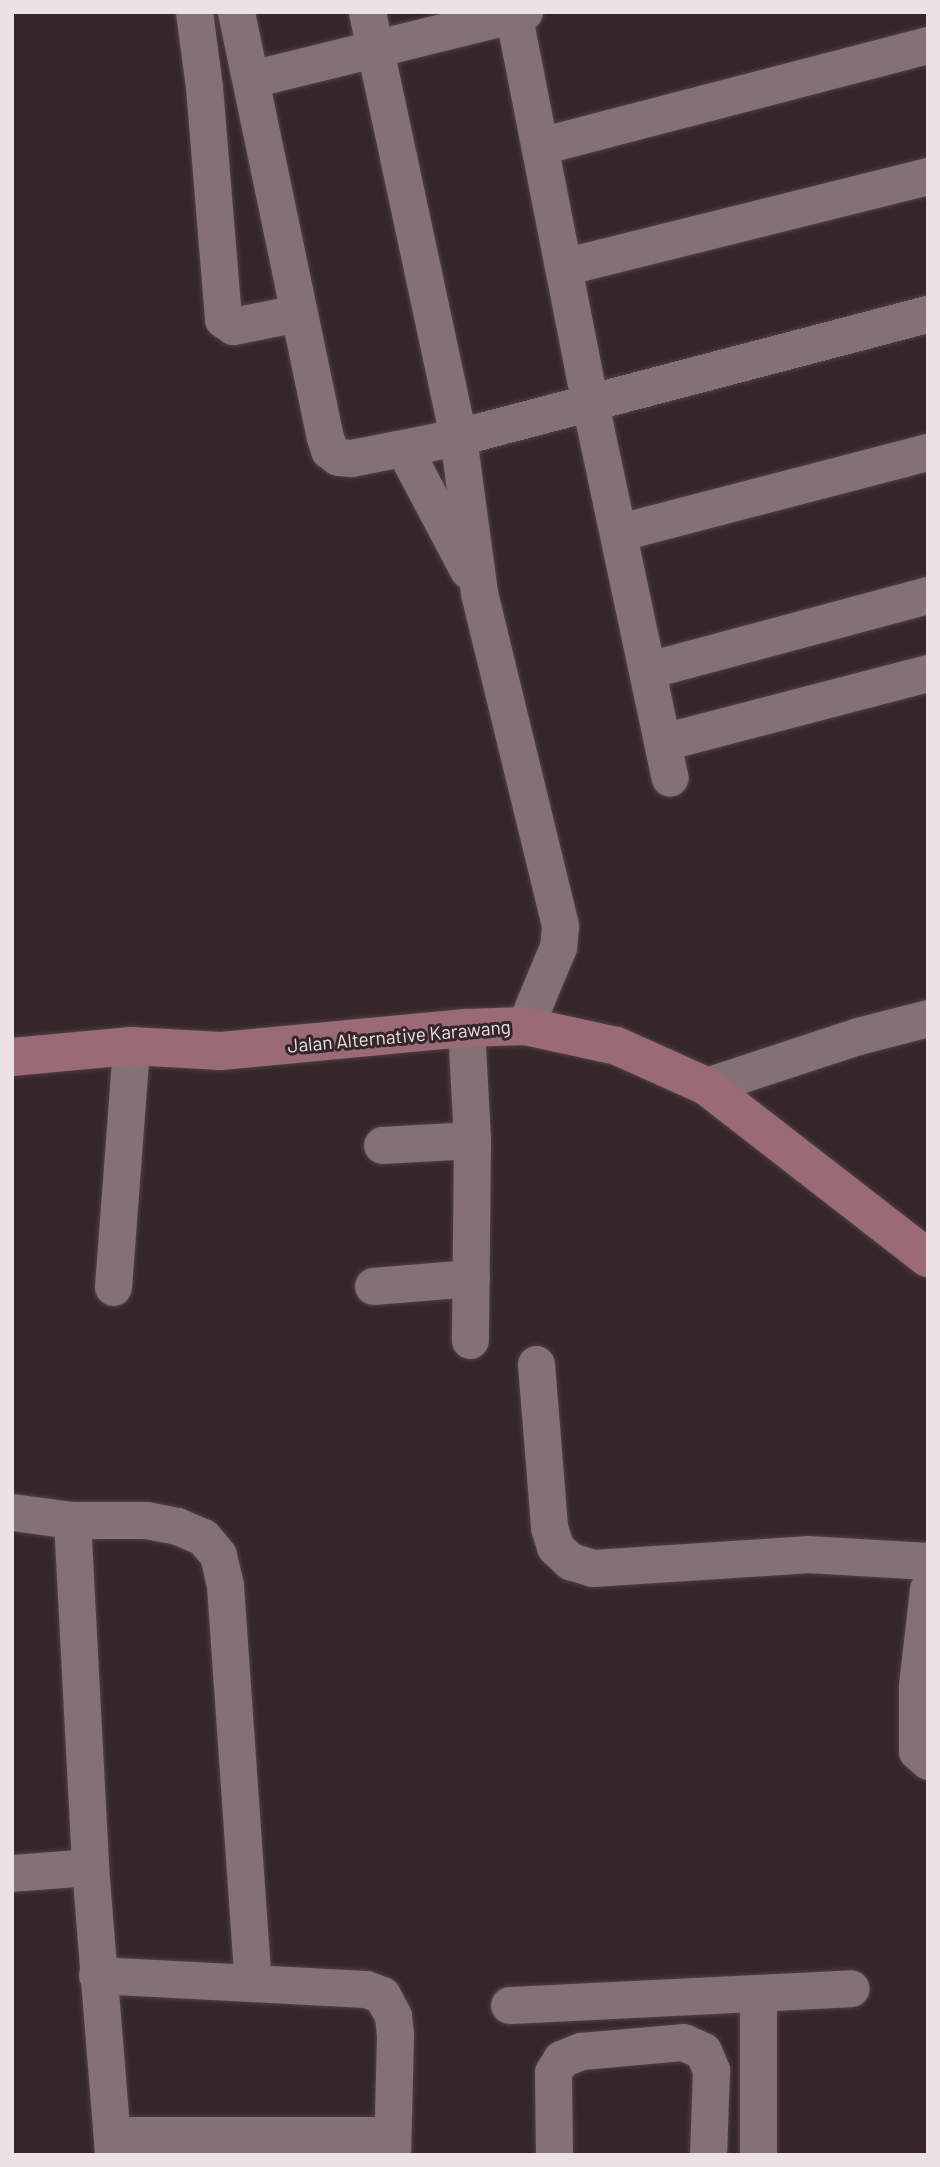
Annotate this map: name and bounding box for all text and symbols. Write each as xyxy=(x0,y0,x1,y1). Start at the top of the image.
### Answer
street label: Jalan Alternative Karawang xyxy=(286,1015,512,1057)

